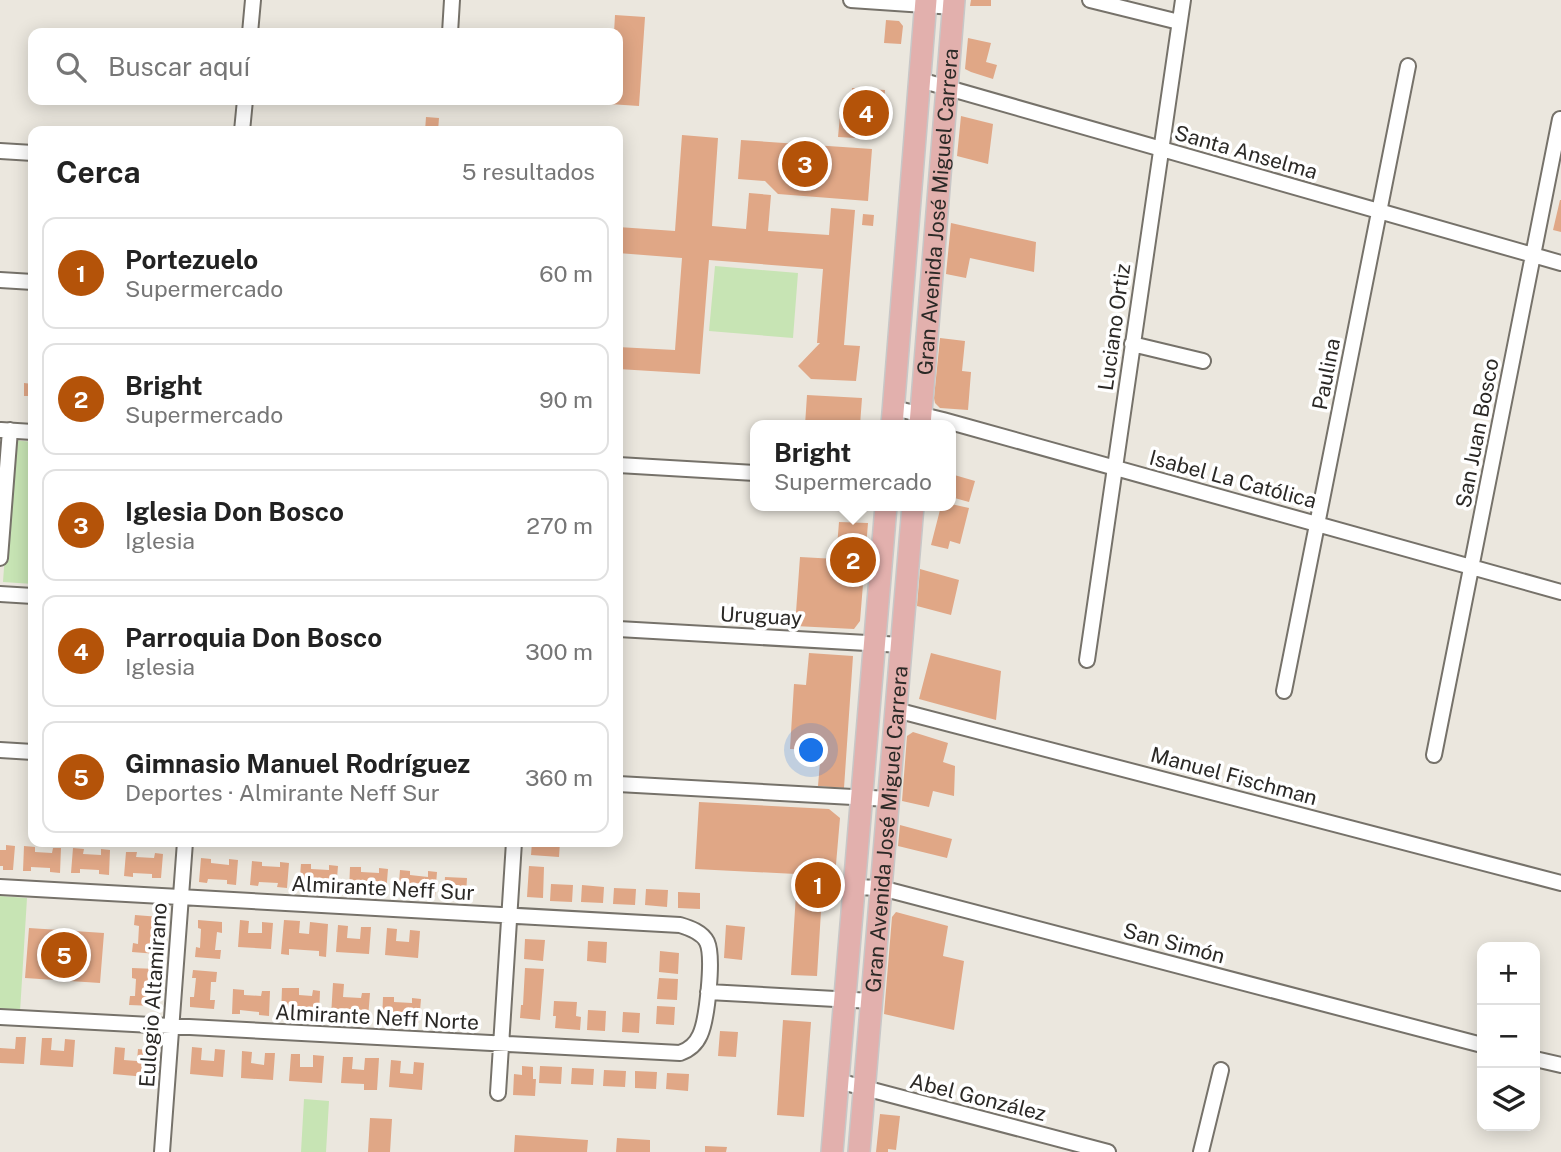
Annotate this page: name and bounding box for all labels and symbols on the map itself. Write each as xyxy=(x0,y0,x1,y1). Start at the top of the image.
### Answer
street label: Gran Avenida José Miguel Carrera xyxy=(912,47,963,376)
pin: 4 xyxy=(843,87,889,139)
street label: Santa Anselma xyxy=(1172,120,1320,184)
pin: 3 xyxy=(782,138,828,190)
street label: Luciano Ortiz xyxy=(1093,262,1135,392)
street label: Paulina xyxy=(1307,336,1345,412)
street label: San Juan Bosco xyxy=(1450,356,1504,510)
street label: Isabel La Católica xyxy=(1147,445,1319,513)
pin: 2 xyxy=(830,534,876,586)
street label: Uruguay xyxy=(719,601,803,631)
street label: Gran Avenida José Miguel Carrera xyxy=(860,665,912,994)
your location xyxy=(794,733,828,767)
street label: Manuel Fischman xyxy=(1148,742,1320,810)
pin: 1 xyxy=(795,859,841,911)
street label: Almirante Neff Sur xyxy=(291,871,475,905)
street label: Eulogio Altamirano xyxy=(134,902,172,1088)
street label: San Simón xyxy=(1120,917,1228,969)
pin: 5 xyxy=(41,929,87,981)
street label: Almirante Neff Norte xyxy=(274,999,480,1035)
street label: Abel González xyxy=(907,1068,1049,1126)

